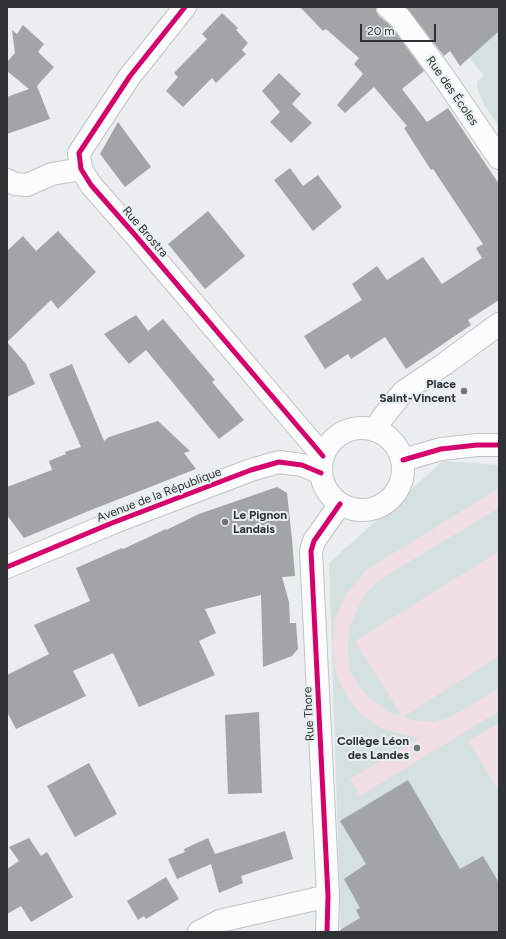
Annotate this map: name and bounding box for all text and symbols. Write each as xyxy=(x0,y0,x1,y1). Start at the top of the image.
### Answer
scale bar xyxy=(362,16,438,42)
text: 20 m xyxy=(367,24,395,38)
street label: Rue des Écoles xyxy=(423,54,481,128)
street label: Rue Brostra xyxy=(119,204,171,260)
place label: Place Saint-Vincent xyxy=(379,377,456,405)
marker: Place Saint-Vincent xyxy=(459,386,469,396)
street label: Avenue de la République xyxy=(95,465,223,525)
place label: Le Pignon Landais xyxy=(233,508,287,536)
marker: Le Pignon Landais xyxy=(220,517,230,527)
street label: Rue Thore xyxy=(300,686,318,742)
place label: Collège Léon des Landes xyxy=(337,734,409,762)
marker: Collège Léon des Landes xyxy=(412,743,422,753)

